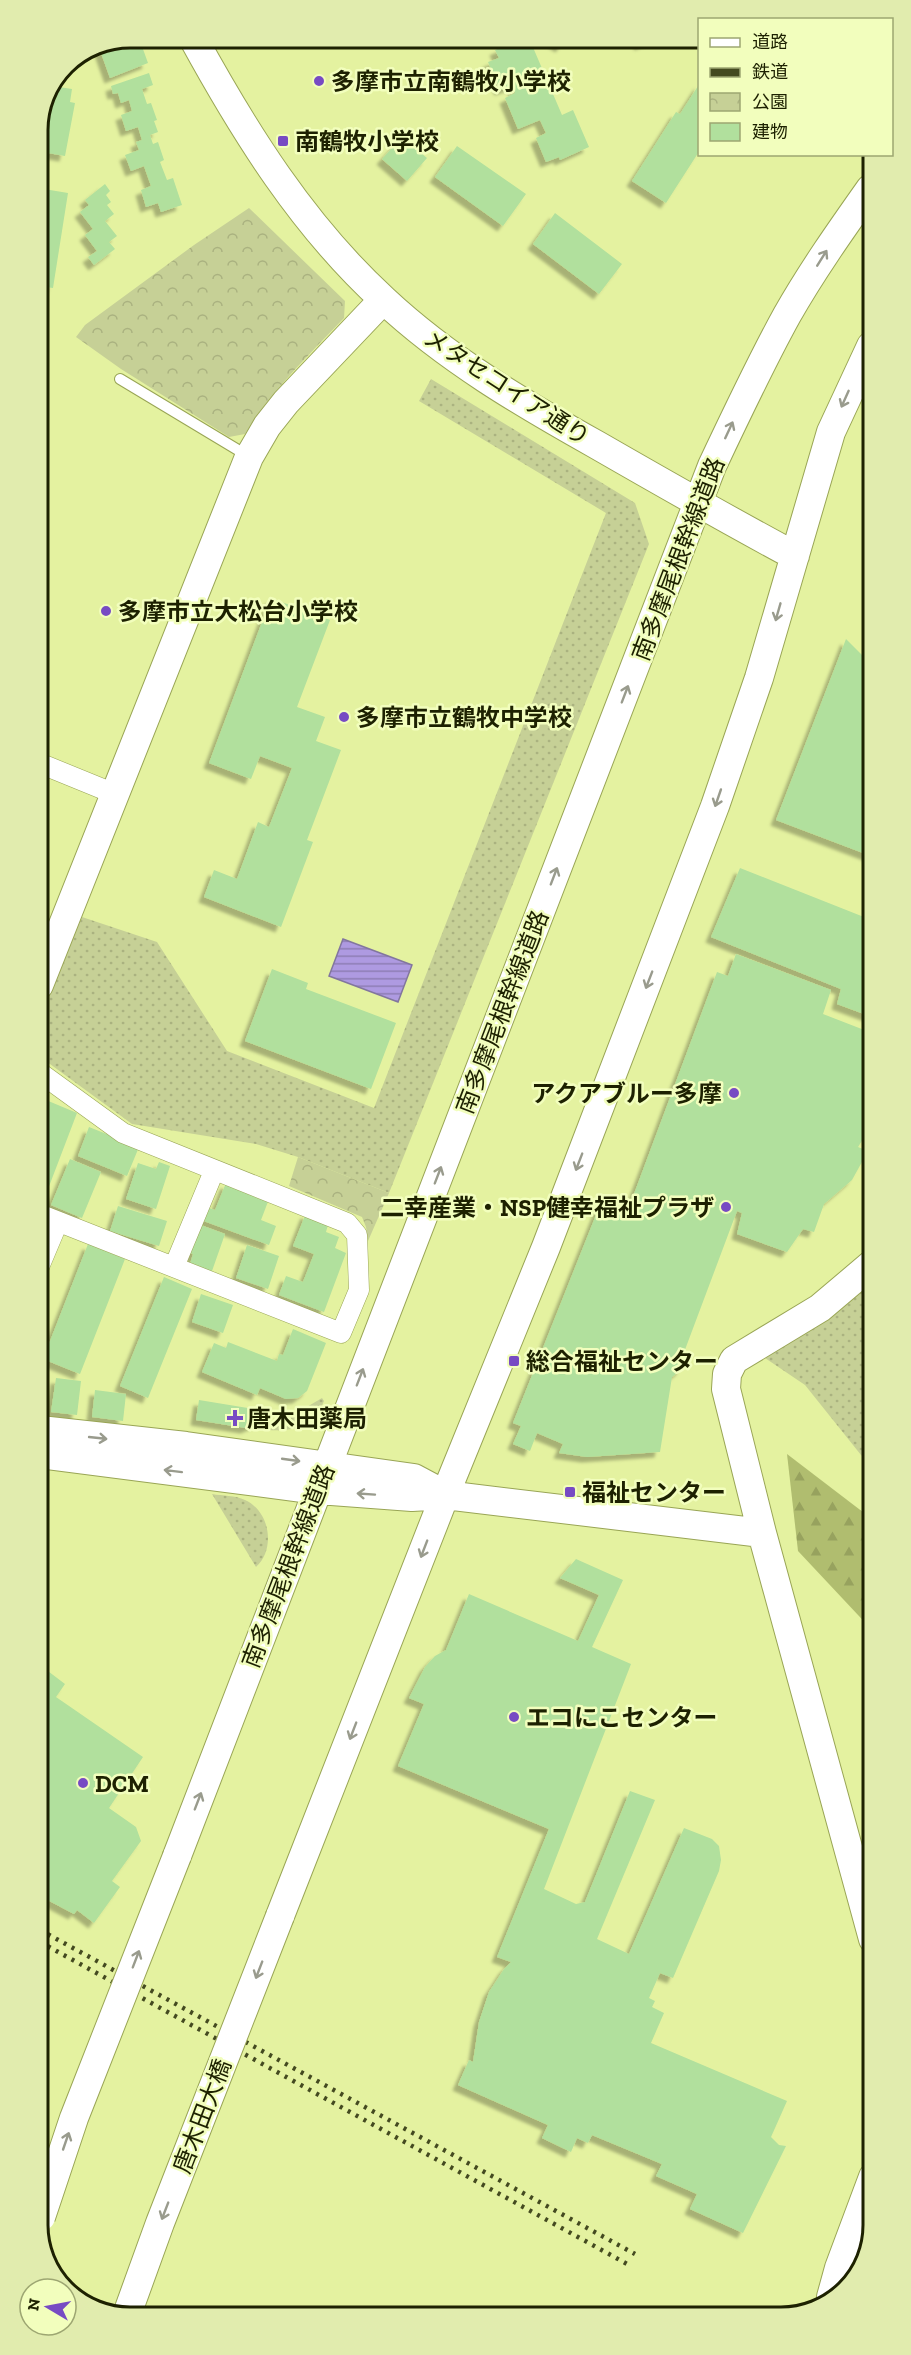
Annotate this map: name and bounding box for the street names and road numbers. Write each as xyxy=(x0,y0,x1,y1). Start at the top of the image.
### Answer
street label: メタセコイア通り xyxy=(419,323,595,451)
street label: 南多摩尾根幹線道路 xyxy=(626,453,730,665)
street label: 南多摩尾根幹線道路 xyxy=(450,906,554,1118)
street label: 南多摩尾根幹線道路 xyxy=(236,1460,340,1672)
street label: 唐木田大橋 xyxy=(167,2055,237,2177)

